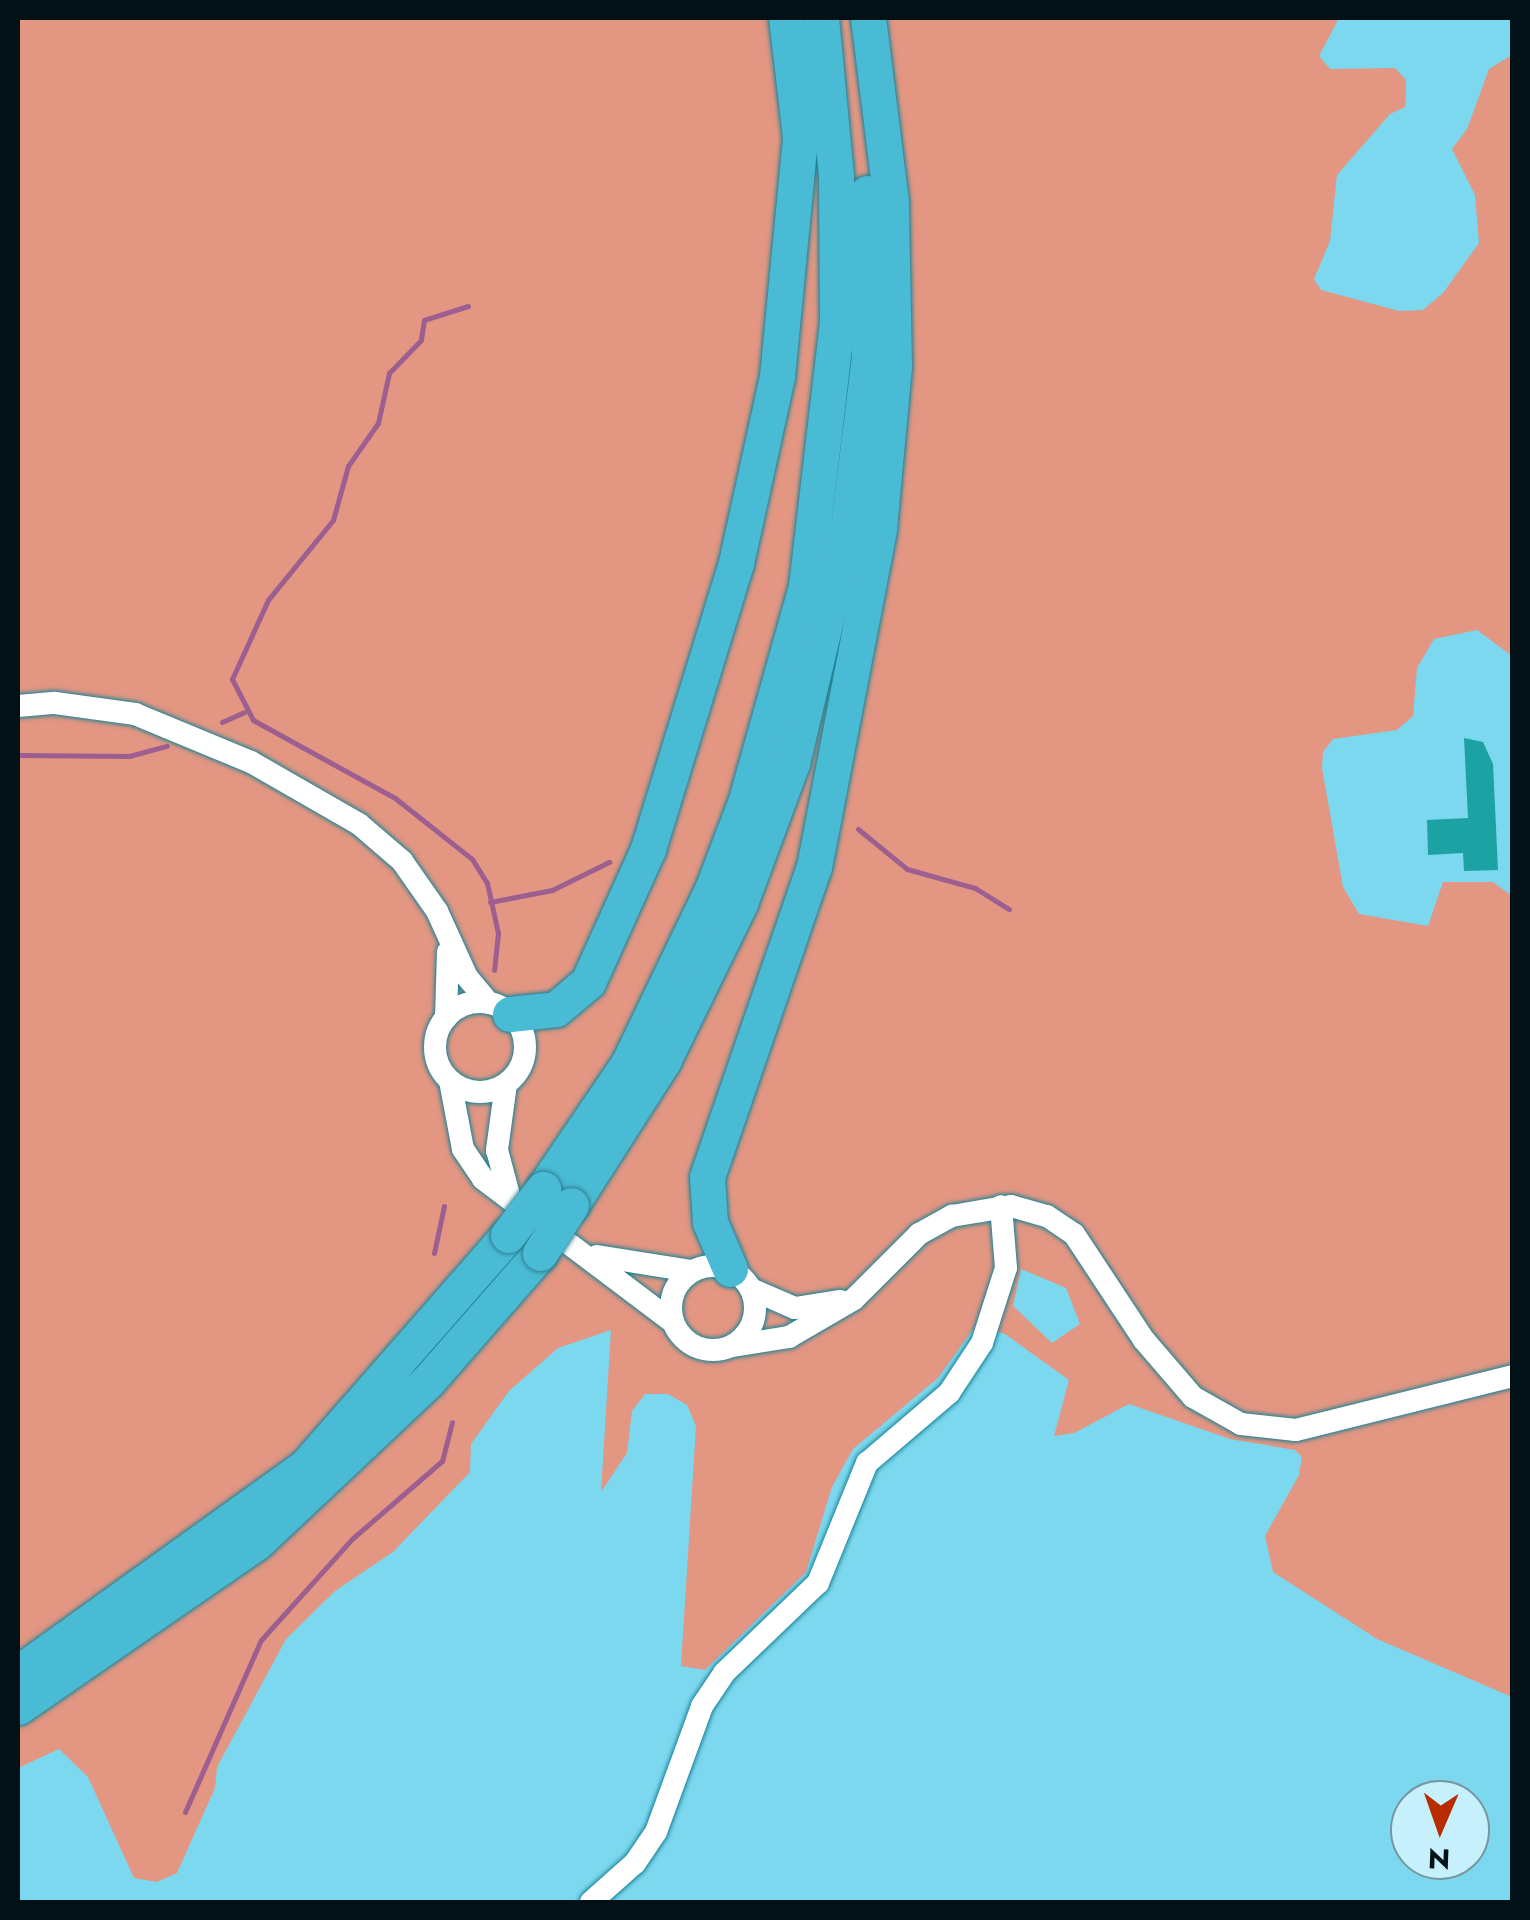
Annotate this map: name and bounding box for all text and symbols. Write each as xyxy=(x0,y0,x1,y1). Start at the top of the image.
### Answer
north arrow xyxy=(1390,1780,1490,1880)
text: N xyxy=(1427,1838,1451,1879)

